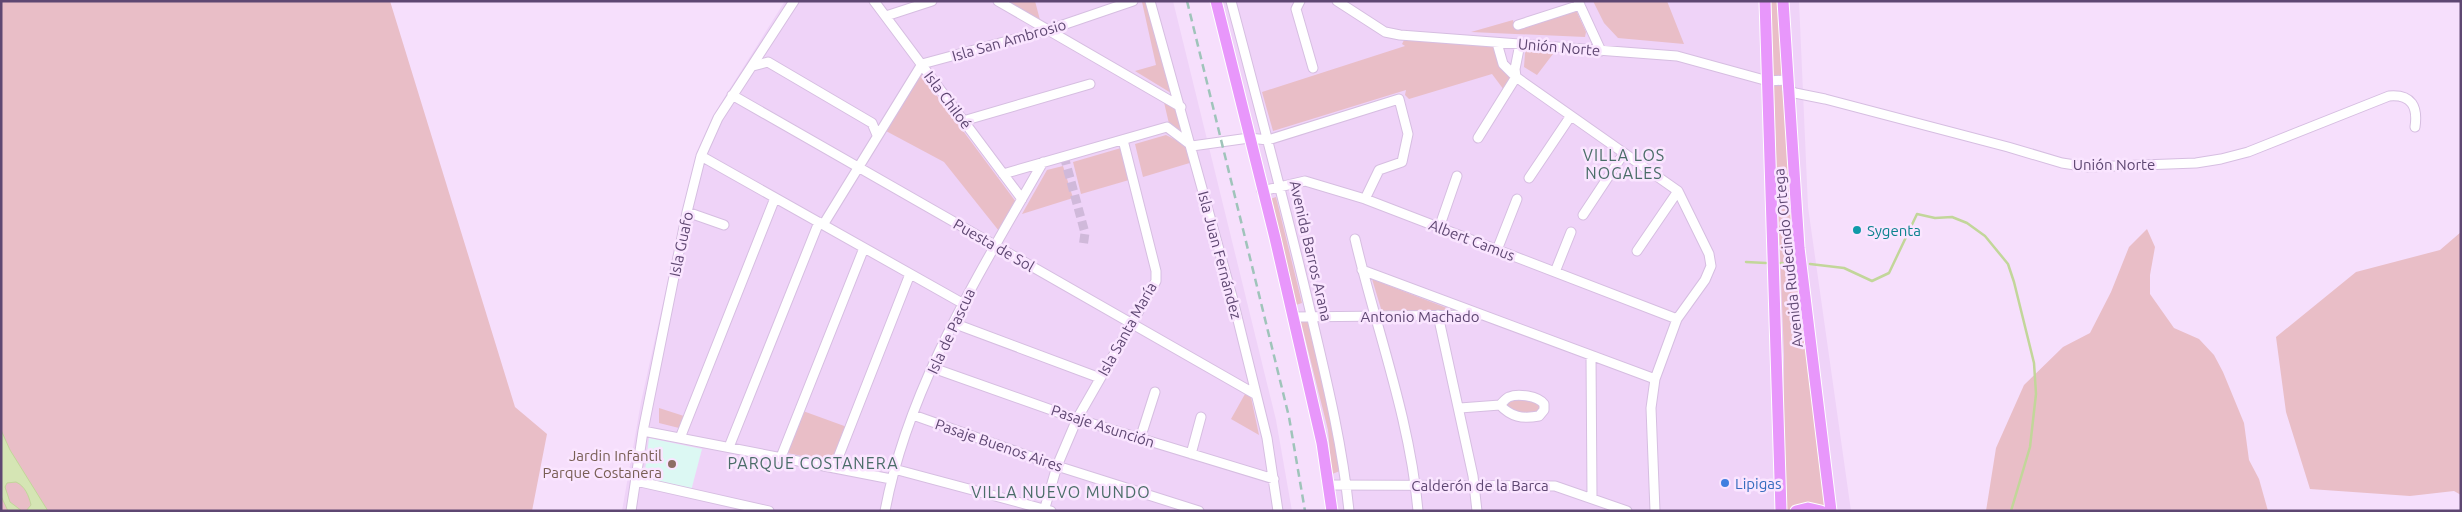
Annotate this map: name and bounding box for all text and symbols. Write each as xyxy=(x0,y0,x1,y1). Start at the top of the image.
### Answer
street label: Isla San Ambrosio xyxy=(950,16,1068,64)
street label: Unión Norte xyxy=(1517,35,1601,59)
street label: Isla Chiloé xyxy=(921,68,975,132)
district label: VILLA LOS NOGALES xyxy=(1583,146,1665,182)
street label: Unión Norte xyxy=(2073,156,2155,173)
street label: Avenida Rudecindo Ortega xyxy=(1770,168,1806,348)
street label: Avenida Barros Arana xyxy=(1287,179,1335,323)
street label: Isla Juan Fernández xyxy=(1195,189,1245,321)
street label: Isla Guafo xyxy=(666,210,696,278)
street label: Puesta de Sol xyxy=(951,215,1037,275)
street label: Albert Camus xyxy=(1427,216,1517,264)
place label: Sygenta xyxy=(1867,222,1921,239)
marker: Sygenta xyxy=(1851,224,1863,236)
street label: Isla Santa María xyxy=(1094,279,1160,379)
street label: Isla de Pascua xyxy=(924,286,978,376)
street label: Antonio Machado xyxy=(1361,308,1479,325)
street label: Pasaje Asunción xyxy=(1049,401,1157,451)
street label: Pasaje Buenos Aires xyxy=(933,415,1065,475)
place label: Jardin Infantil Parque Costanera xyxy=(542,447,662,481)
district label: PARQUE COSTANERA xyxy=(727,454,899,472)
marker: Jardin Infantil Parque Costanera xyxy=(666,458,678,470)
place label: Lipigas xyxy=(1735,475,1782,492)
street label: Calderón de la Barca xyxy=(1411,477,1549,494)
marker: Lipigas xyxy=(1719,477,1731,489)
district label: VILLA NUEVO MUNDO xyxy=(971,483,1151,501)

